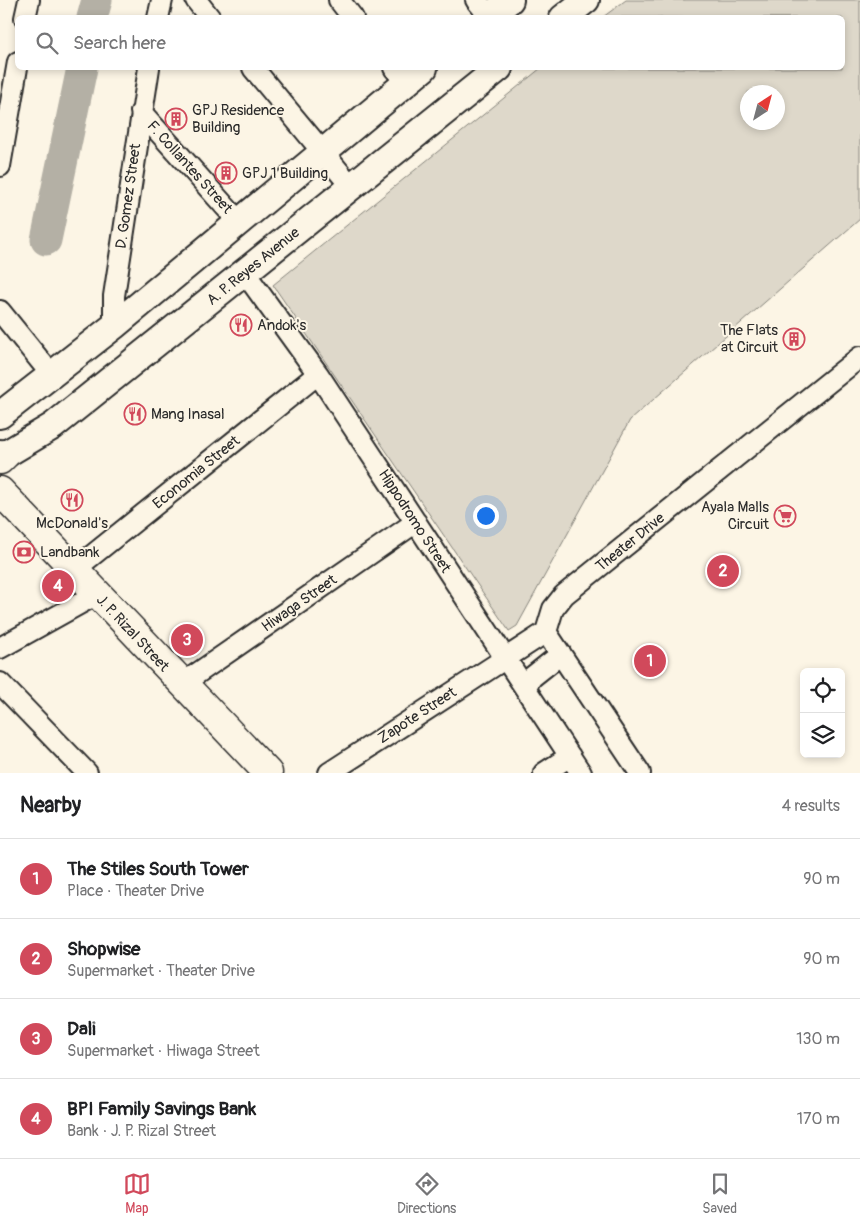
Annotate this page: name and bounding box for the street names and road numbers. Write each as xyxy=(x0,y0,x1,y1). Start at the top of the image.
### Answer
street label: F. Collantes Street xyxy=(143,117,237,219)
street label: D. Gomez Street xyxy=(112,141,145,250)
street label: A. P. Reyes Avenue xyxy=(203,223,304,310)
street label: Economia Street xyxy=(149,431,244,513)
street label: Hippodromo Street xyxy=(374,466,456,577)
street label: Theater Drive xyxy=(592,508,669,576)
street label: Hiwaga Street xyxy=(258,570,341,636)
street label: J. P. Rizal Street xyxy=(92,591,174,677)
street label: Zapote Street xyxy=(374,683,461,748)

